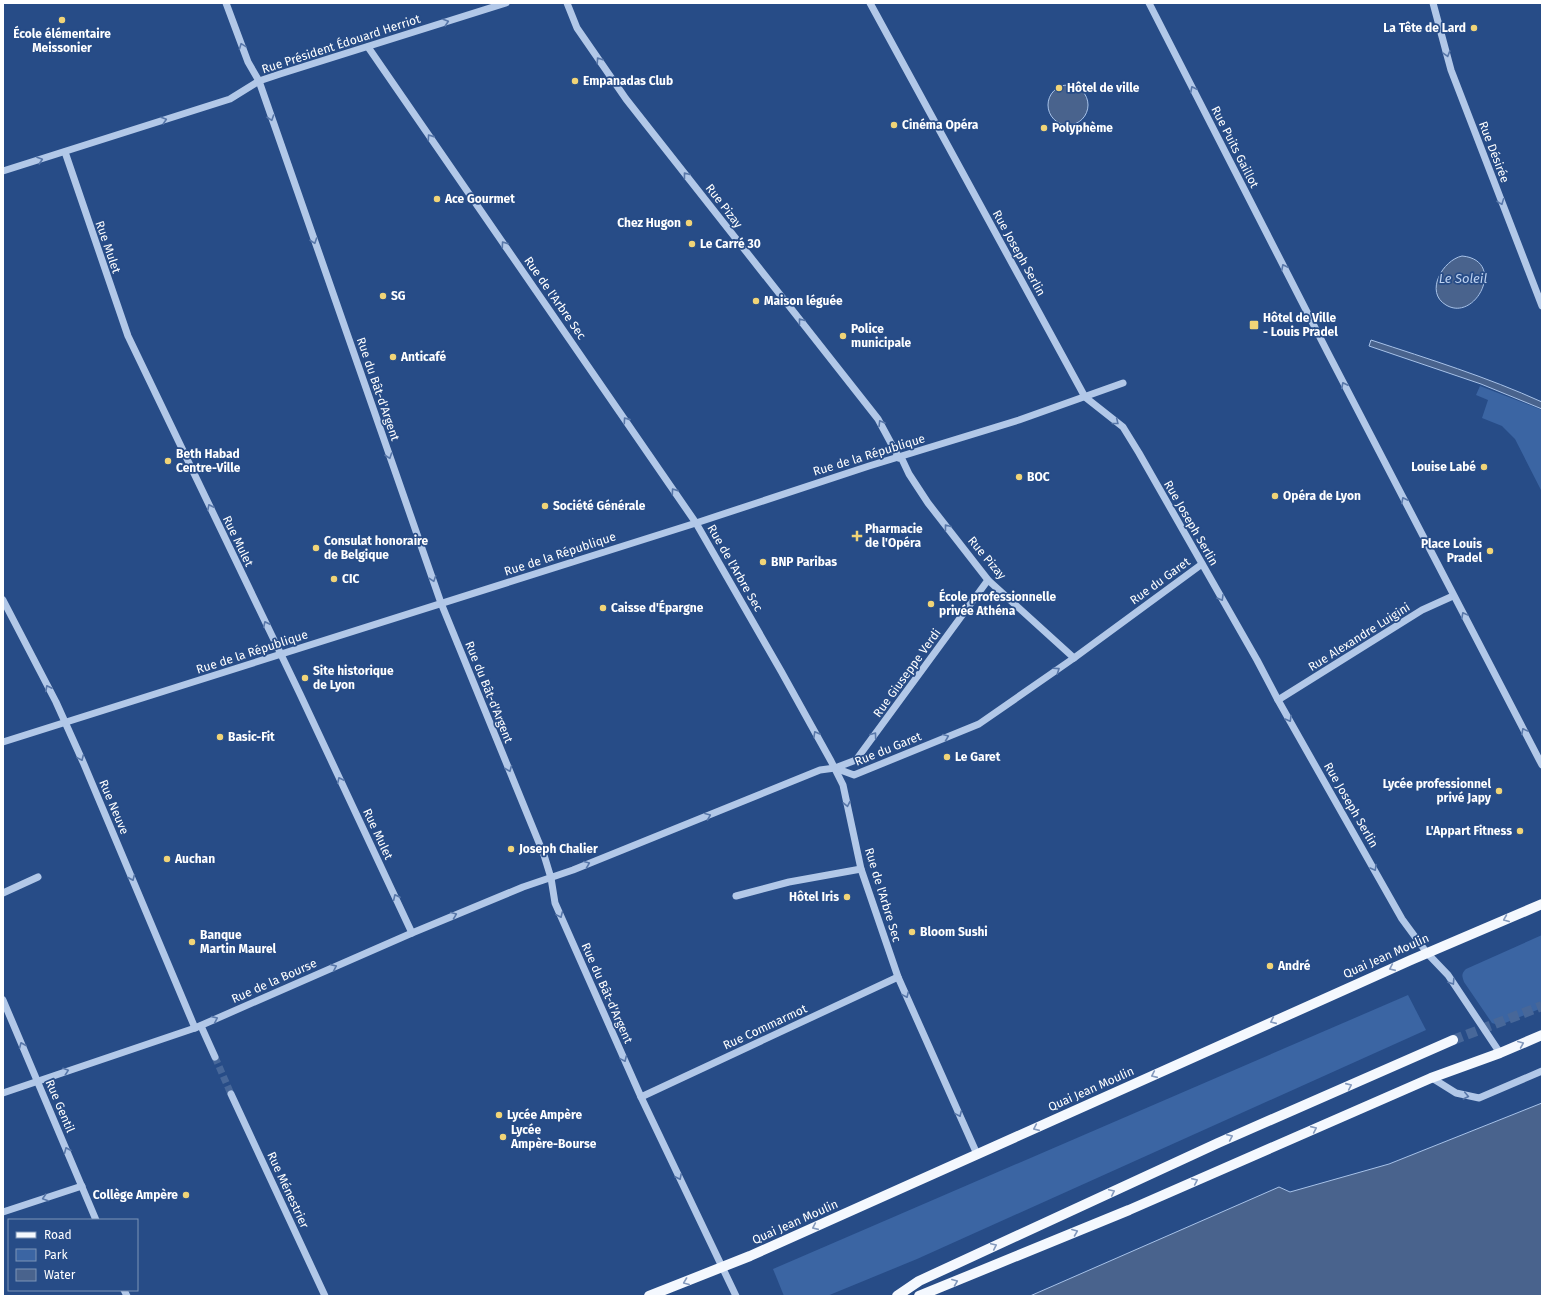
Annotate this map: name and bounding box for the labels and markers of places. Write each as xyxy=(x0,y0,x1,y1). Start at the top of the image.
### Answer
marker: École élémentaire Meissonier xyxy=(57,15,67,25)
place label: La Tête de Lard xyxy=(1383,21,1466,35)
marker: La Tête de Lard xyxy=(1469,23,1479,33)
place label: École élémentaire Meissonier xyxy=(13,25,111,55)
place label: Empanadas Club xyxy=(583,74,673,88)
marker: Empanadas Club xyxy=(570,76,580,86)
place label: Hôtel de ville xyxy=(1067,81,1140,95)
marker: Hôtel de ville xyxy=(1054,83,1064,93)
place label: Cinéma Opéra xyxy=(902,118,979,132)
marker: Cinéma Opéra xyxy=(889,120,899,130)
place label: Polyphème xyxy=(1052,121,1113,135)
marker: Polyphème xyxy=(1039,123,1049,133)
place label: Ace Gourmet xyxy=(444,192,515,206)
marker: Ace Gourmet xyxy=(432,194,442,204)
place label: Chez Hugon xyxy=(617,216,681,230)
marker: Chez Hugon xyxy=(684,218,694,228)
place label: Le Carré 30 xyxy=(700,237,761,251)
marker: Le Carré 30 xyxy=(687,239,697,249)
place label: SG xyxy=(391,289,406,303)
marker: SG xyxy=(378,291,388,301)
place label: Maison léguée xyxy=(764,294,843,308)
marker: Maison léguée xyxy=(751,296,761,306)
place label: Hôtel de Ville - Louis Pradel xyxy=(1263,311,1338,339)
marker: Hôtel de Ville - Louis Pradel xyxy=(1248,319,1260,331)
place label: Police municipale xyxy=(851,322,911,350)
marker: Police municipale xyxy=(838,331,848,341)
place label: Anticafé xyxy=(400,350,446,364)
marker: Anticafé xyxy=(388,352,398,362)
place label: Beth Habad Centre-Ville xyxy=(176,447,241,475)
marker: Beth Habad Centre-Ville xyxy=(163,456,173,466)
place label: Louise Labé xyxy=(1411,460,1476,474)
marker: Louise Labé xyxy=(1479,462,1489,472)
place label: BOC xyxy=(1027,470,1050,484)
marker: BOC xyxy=(1014,472,1024,482)
place label: Opéra de Lyon xyxy=(1283,489,1361,503)
marker: Opéra de Lyon xyxy=(1270,491,1280,501)
place label: Société Générale xyxy=(553,499,646,513)
marker: Société Générale xyxy=(540,501,550,511)
place label: Pharmacie de l'Opéra xyxy=(865,522,923,550)
marker: Pharmacie de l'Opéra xyxy=(852,531,862,541)
place label: Consulat honoraire de Belgique xyxy=(324,534,428,562)
place label: Place Louis Pradel xyxy=(1421,537,1482,565)
marker: Consulat honoraire de Belgique xyxy=(311,543,321,553)
marker: Place Louis Pradel xyxy=(1485,546,1495,556)
place label: BNP Paribas xyxy=(771,555,837,569)
marker: BNP Paribas xyxy=(758,557,768,567)
place label: CIC xyxy=(342,572,359,586)
marker: CIC xyxy=(329,574,339,584)
place label: École professionnelle privée Athéna xyxy=(939,588,1056,618)
place label: Caisse d'Épargne xyxy=(611,599,704,615)
marker: École professionnelle privée Athéna xyxy=(926,599,936,609)
marker: Caisse d'Épargne xyxy=(598,603,608,613)
place label: Site historique de Lyon xyxy=(313,664,394,692)
marker: Site historique de Lyon xyxy=(300,673,310,683)
place label: Basic-Fit xyxy=(228,730,275,744)
marker: Basic-Fit xyxy=(215,732,225,742)
place label: Le Garet xyxy=(955,750,1001,764)
marker: Le Garet xyxy=(942,752,952,762)
place label: Lycée professionnel privé Japy xyxy=(1383,777,1492,805)
marker: Lycée professionnel privé Japy xyxy=(1494,786,1504,796)
place label: L'Appart Fitness xyxy=(1426,824,1512,838)
marker: L'Appart Fitness xyxy=(1515,826,1525,836)
place label: Joseph Chalier xyxy=(518,842,598,856)
marker: Joseph Chalier xyxy=(506,844,516,854)
place label: Auchan xyxy=(174,852,215,866)
marker: Auchan xyxy=(162,854,172,864)
place label: Hôtel Iris xyxy=(789,890,839,904)
marker: Hôtel Iris xyxy=(842,892,852,902)
place label: Bloom Sushi xyxy=(920,925,988,939)
marker: Bloom Sushi xyxy=(907,927,917,937)
place label: Banque Martin Maurel xyxy=(200,928,277,956)
marker: Banque Martin Maurel xyxy=(187,937,197,947)
place label: André xyxy=(1277,959,1311,973)
marker: André xyxy=(1265,961,1275,971)
place label: Lycée Ampère xyxy=(507,1108,582,1122)
marker: Lycée Ampère xyxy=(494,1110,504,1120)
place label: Lycée Ampère-Bourse xyxy=(510,1123,597,1151)
marker: Lycée Ampère-Bourse xyxy=(498,1132,508,1142)
place label: Collège Ampère xyxy=(93,1188,178,1202)
marker: Collège Ampère xyxy=(181,1190,191,1200)

